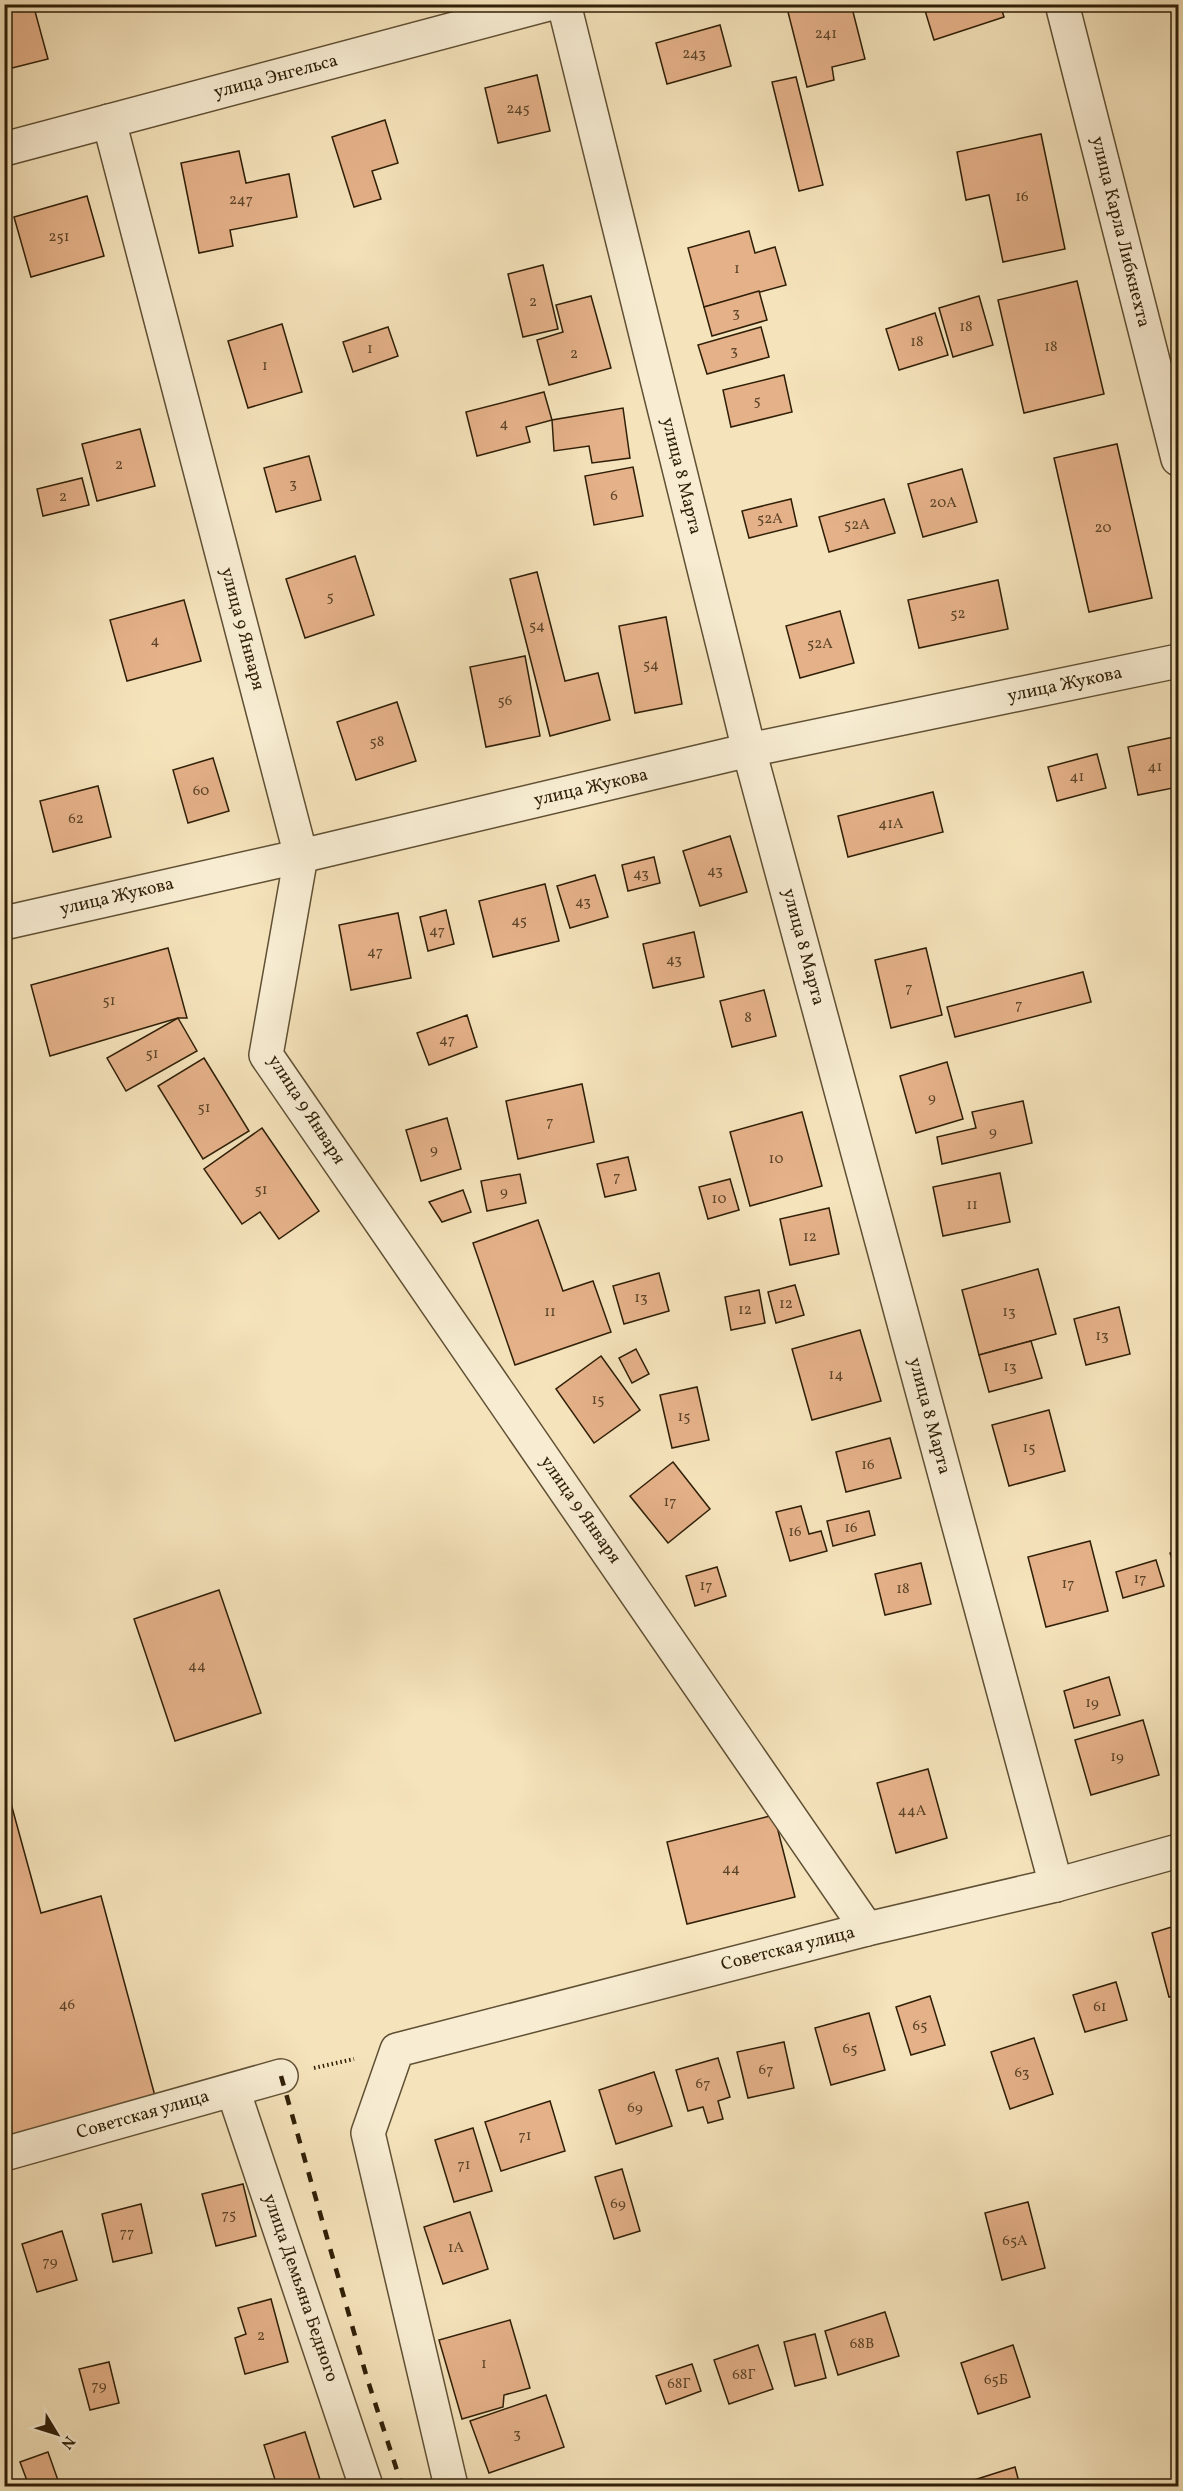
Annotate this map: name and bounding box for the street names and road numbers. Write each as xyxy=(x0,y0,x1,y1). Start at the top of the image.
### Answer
street label: улица Энгельса xyxy=(211,48,341,106)
street label: улица Карла Либкнехта xyxy=(1084,134,1156,330)
street label: улица 8 Марта xyxy=(654,415,708,537)
street label: улица 9 Января xyxy=(214,565,270,693)
street label: улица Жукова xyxy=(1005,661,1125,709)
street label: улица Жукова xyxy=(531,763,651,813)
street label: улица Жукова xyxy=(57,872,177,922)
street label: улица 8 Марта xyxy=(775,886,831,1008)
street label: улица 9 Января xyxy=(261,1050,351,1170)
street label: улица 8 Марта xyxy=(901,1355,957,1477)
street label: улица 9 Января xyxy=(534,1451,626,1569)
street label: Советская улица xyxy=(718,1920,858,1978)
street label: Советская улица xyxy=(74,2084,212,2146)
street label: улица Демьяна Бедного xyxy=(256,2191,344,2385)

